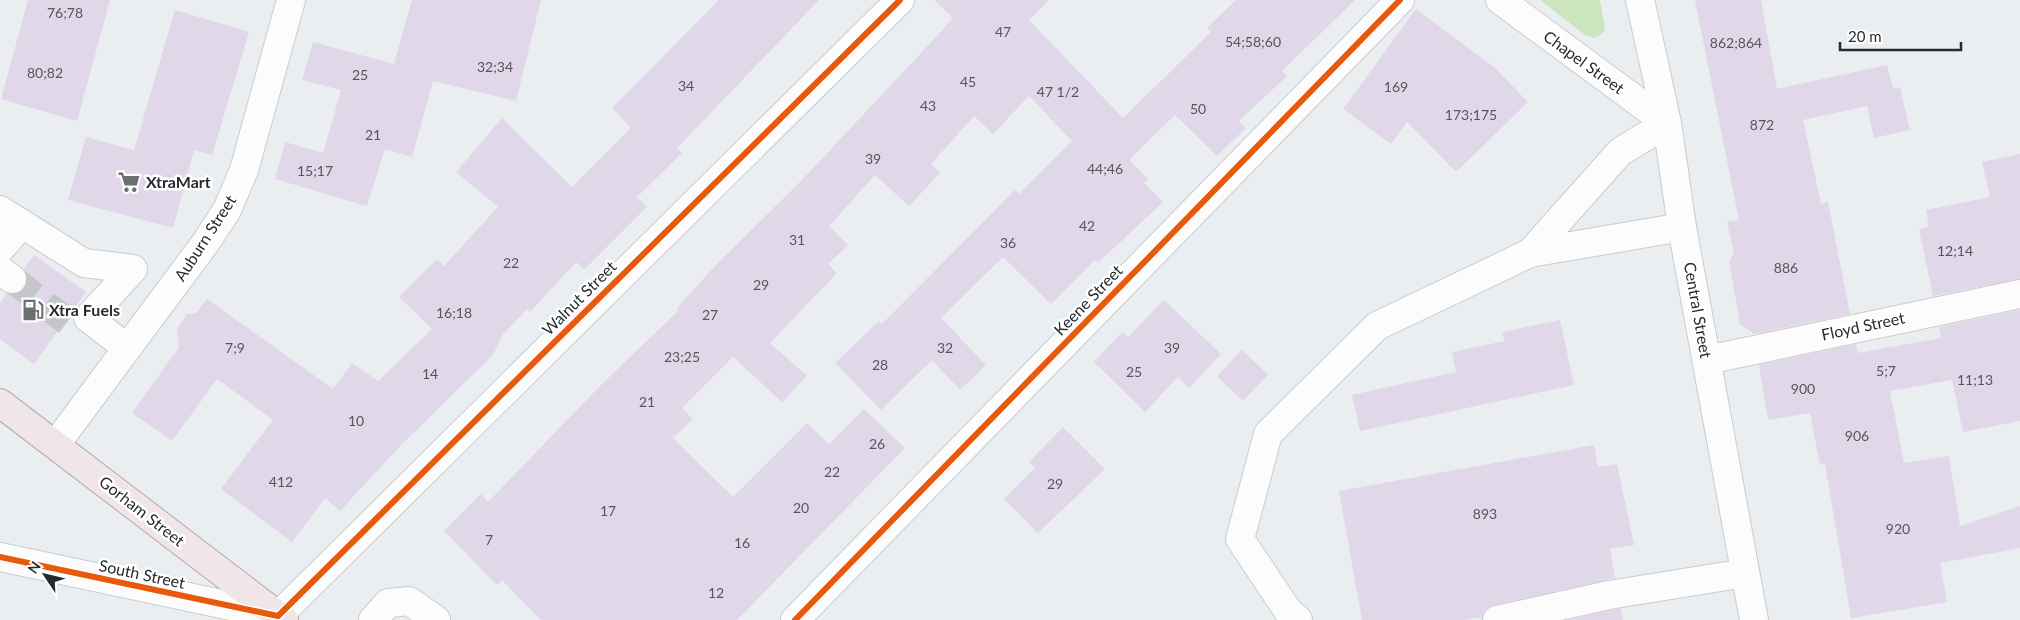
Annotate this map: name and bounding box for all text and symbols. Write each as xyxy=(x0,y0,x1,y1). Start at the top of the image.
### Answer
house number: 76;78 xyxy=(47,4,83,21)
scale bar xyxy=(1840,20,1961,52)
house number: 47 xyxy=(995,23,1011,40)
street label: Chapel Street xyxy=(1540,26,1629,97)
text: 20 m xyxy=(1848,27,1882,45)
house number: 54;58;60 xyxy=(1225,33,1281,50)
house number: 862;864 xyxy=(1710,34,1762,51)
house number: 32;34 xyxy=(477,58,513,75)
house number: 80;82 xyxy=(27,64,63,81)
house number: 25 xyxy=(352,66,368,83)
house number: 45 xyxy=(960,73,976,90)
house number: 34 xyxy=(678,77,694,94)
house number: 169 xyxy=(1384,78,1408,95)
house number: 47 1/2 xyxy=(1037,83,1079,100)
house number: 43 xyxy=(920,97,936,114)
house number: 50 xyxy=(1190,100,1206,117)
house number: 173;175 xyxy=(1445,106,1497,123)
house number: 872 xyxy=(1750,116,1774,133)
house number: 21 xyxy=(365,126,381,143)
house number: 39 xyxy=(865,150,881,167)
house number: 44;46 xyxy=(1087,160,1123,177)
house number: 15;17 xyxy=(297,162,333,179)
supermarket icon: XtraMart xyxy=(116,169,142,195)
place label: XtraMart xyxy=(146,172,211,191)
street label: Auburn Street xyxy=(170,191,239,284)
house number: 42 xyxy=(1079,217,1095,234)
house number: 31 xyxy=(789,231,805,248)
house number: 36 xyxy=(1000,234,1016,251)
house number: 12;14 xyxy=(1937,242,1973,259)
house number: 22 xyxy=(503,254,519,271)
street label: Walnut Street xyxy=(538,256,620,339)
house number: 886 xyxy=(1774,259,1798,276)
street label: Keene Street xyxy=(1049,260,1126,339)
street label: Central Street xyxy=(1681,260,1716,360)
house number: 29 xyxy=(753,276,769,293)
fuel station icon: Xtra Fuels xyxy=(20,297,46,323)
place label: Xtra Fuels xyxy=(49,300,120,319)
house number: 16;18 xyxy=(436,304,472,321)
house number: 27 xyxy=(702,306,718,323)
street label: Floyd Street xyxy=(1819,307,1907,344)
house number: 7;9 xyxy=(225,339,245,356)
house number: 32 xyxy=(937,339,953,356)
house number: 39 xyxy=(1164,339,1180,356)
house number: 23;25 xyxy=(664,348,700,365)
house number: 28 xyxy=(872,356,888,373)
house number: 5;7 xyxy=(1876,362,1896,379)
house number: 25 xyxy=(1126,363,1142,380)
house number: 14 xyxy=(422,365,438,382)
house number: 11;13 xyxy=(1957,371,1993,388)
house number: 900 xyxy=(1791,380,1815,397)
house number: 21 xyxy=(639,393,655,410)
house number: 10 xyxy=(348,412,364,429)
house number: 906 xyxy=(1845,427,1869,444)
house number: 26 xyxy=(869,435,885,452)
house number: 22 xyxy=(824,463,840,480)
street label: Gorham Street xyxy=(96,471,189,550)
house number: 412 xyxy=(269,473,293,490)
house number: 29 xyxy=(1047,475,1063,492)
house number: 20 xyxy=(793,499,809,516)
house number: 17 xyxy=(600,502,616,519)
house number: 893 xyxy=(1473,505,1497,522)
house number: 920 xyxy=(1886,520,1910,537)
house number: 7 xyxy=(485,531,493,548)
house number: 16 xyxy=(734,534,750,551)
north arrow xyxy=(20,550,70,600)
street label: South Street xyxy=(97,555,187,592)
text: N xyxy=(24,558,44,577)
house number: 12 xyxy=(708,584,724,601)

